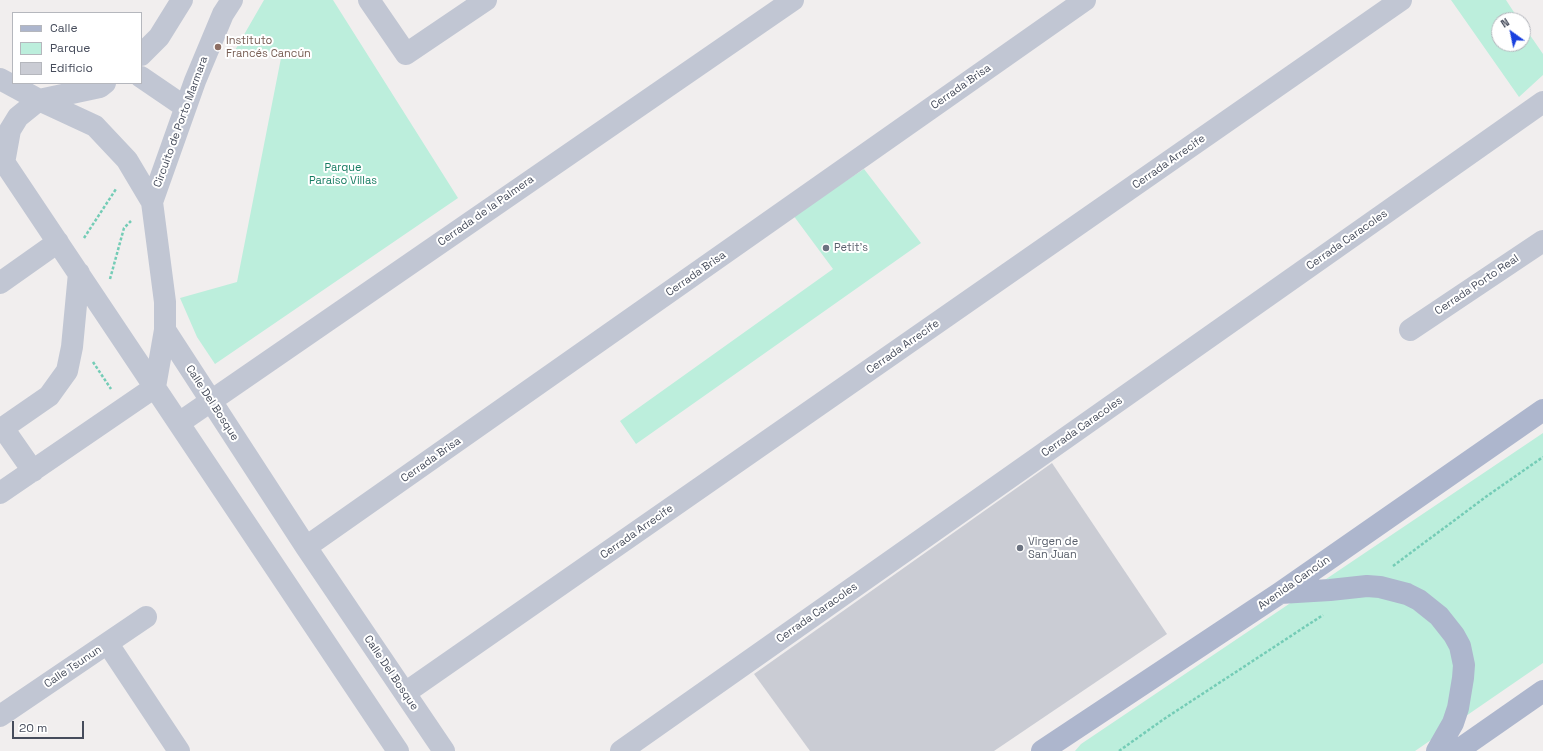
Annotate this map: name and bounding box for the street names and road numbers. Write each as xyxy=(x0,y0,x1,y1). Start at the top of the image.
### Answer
street label: Circuito de Porto Marmara xyxy=(151,55,211,189)
street label: Cerrada Brisa xyxy=(928,61,994,113)
street label: Cerrada Arrecife xyxy=(1130,132,1208,192)
street label: Cerrada de la Palmera xyxy=(435,173,537,249)
street label: Cerrada Caracoles xyxy=(1304,207,1390,273)
street label: Cerrada Brisa xyxy=(663,248,729,300)
street label: Cerrada Porto Real xyxy=(1433,252,1521,318)
street label: Cerrada Arrecife xyxy=(864,317,942,377)
street label: Calle Del Bosque xyxy=(183,363,241,443)
street label: Cerrada Caracoles xyxy=(1039,394,1125,460)
street label: Cerrada Brisa xyxy=(398,434,464,486)
street label: Cerrada Arrecife xyxy=(598,502,676,562)
street label: Avenida Cancún xyxy=(1255,553,1333,613)
street label: Cerrada Caracoles xyxy=(774,580,860,646)
street label: Calle Del Bosque xyxy=(361,633,421,713)
street label: Calle Tsunun xyxy=(42,643,104,691)

